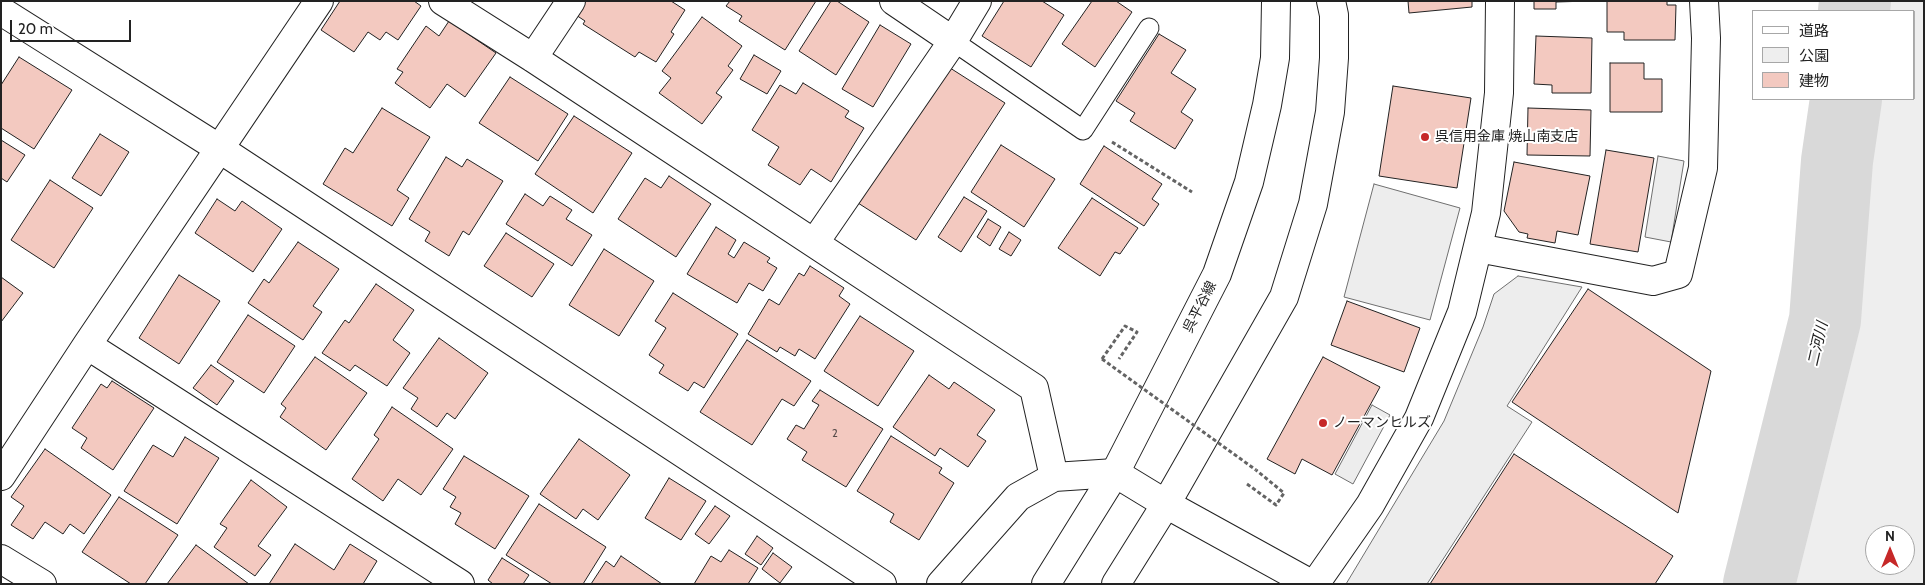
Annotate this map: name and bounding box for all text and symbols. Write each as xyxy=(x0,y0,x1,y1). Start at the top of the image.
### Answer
scale bar xyxy=(12,10,134,42)
legend xyxy=(1752,10,1915,100)
text: 20 m xyxy=(18,20,53,38)
text: 道路 xyxy=(1799,22,1829,40)
text: 公園 xyxy=(1799,47,1829,65)
text: 建物 xyxy=(1799,72,1829,90)
place label: 呉信用金庫 焼山南支店 xyxy=(1435,129,1578,145)
marker: 呉信用金庫 焼山南支店 xyxy=(1419,131,1431,143)
street label: 呉平谷線 xyxy=(1180,278,1220,336)
water label: 二河川 xyxy=(1804,320,1832,368)
place label: ノーマンヒルズ xyxy=(1333,415,1431,431)
marker: ノーマンヒルズ xyxy=(1317,417,1329,429)
house number: 2 xyxy=(832,427,838,441)
north arrow xyxy=(1865,525,1915,575)
text: N xyxy=(1885,527,1895,545)

